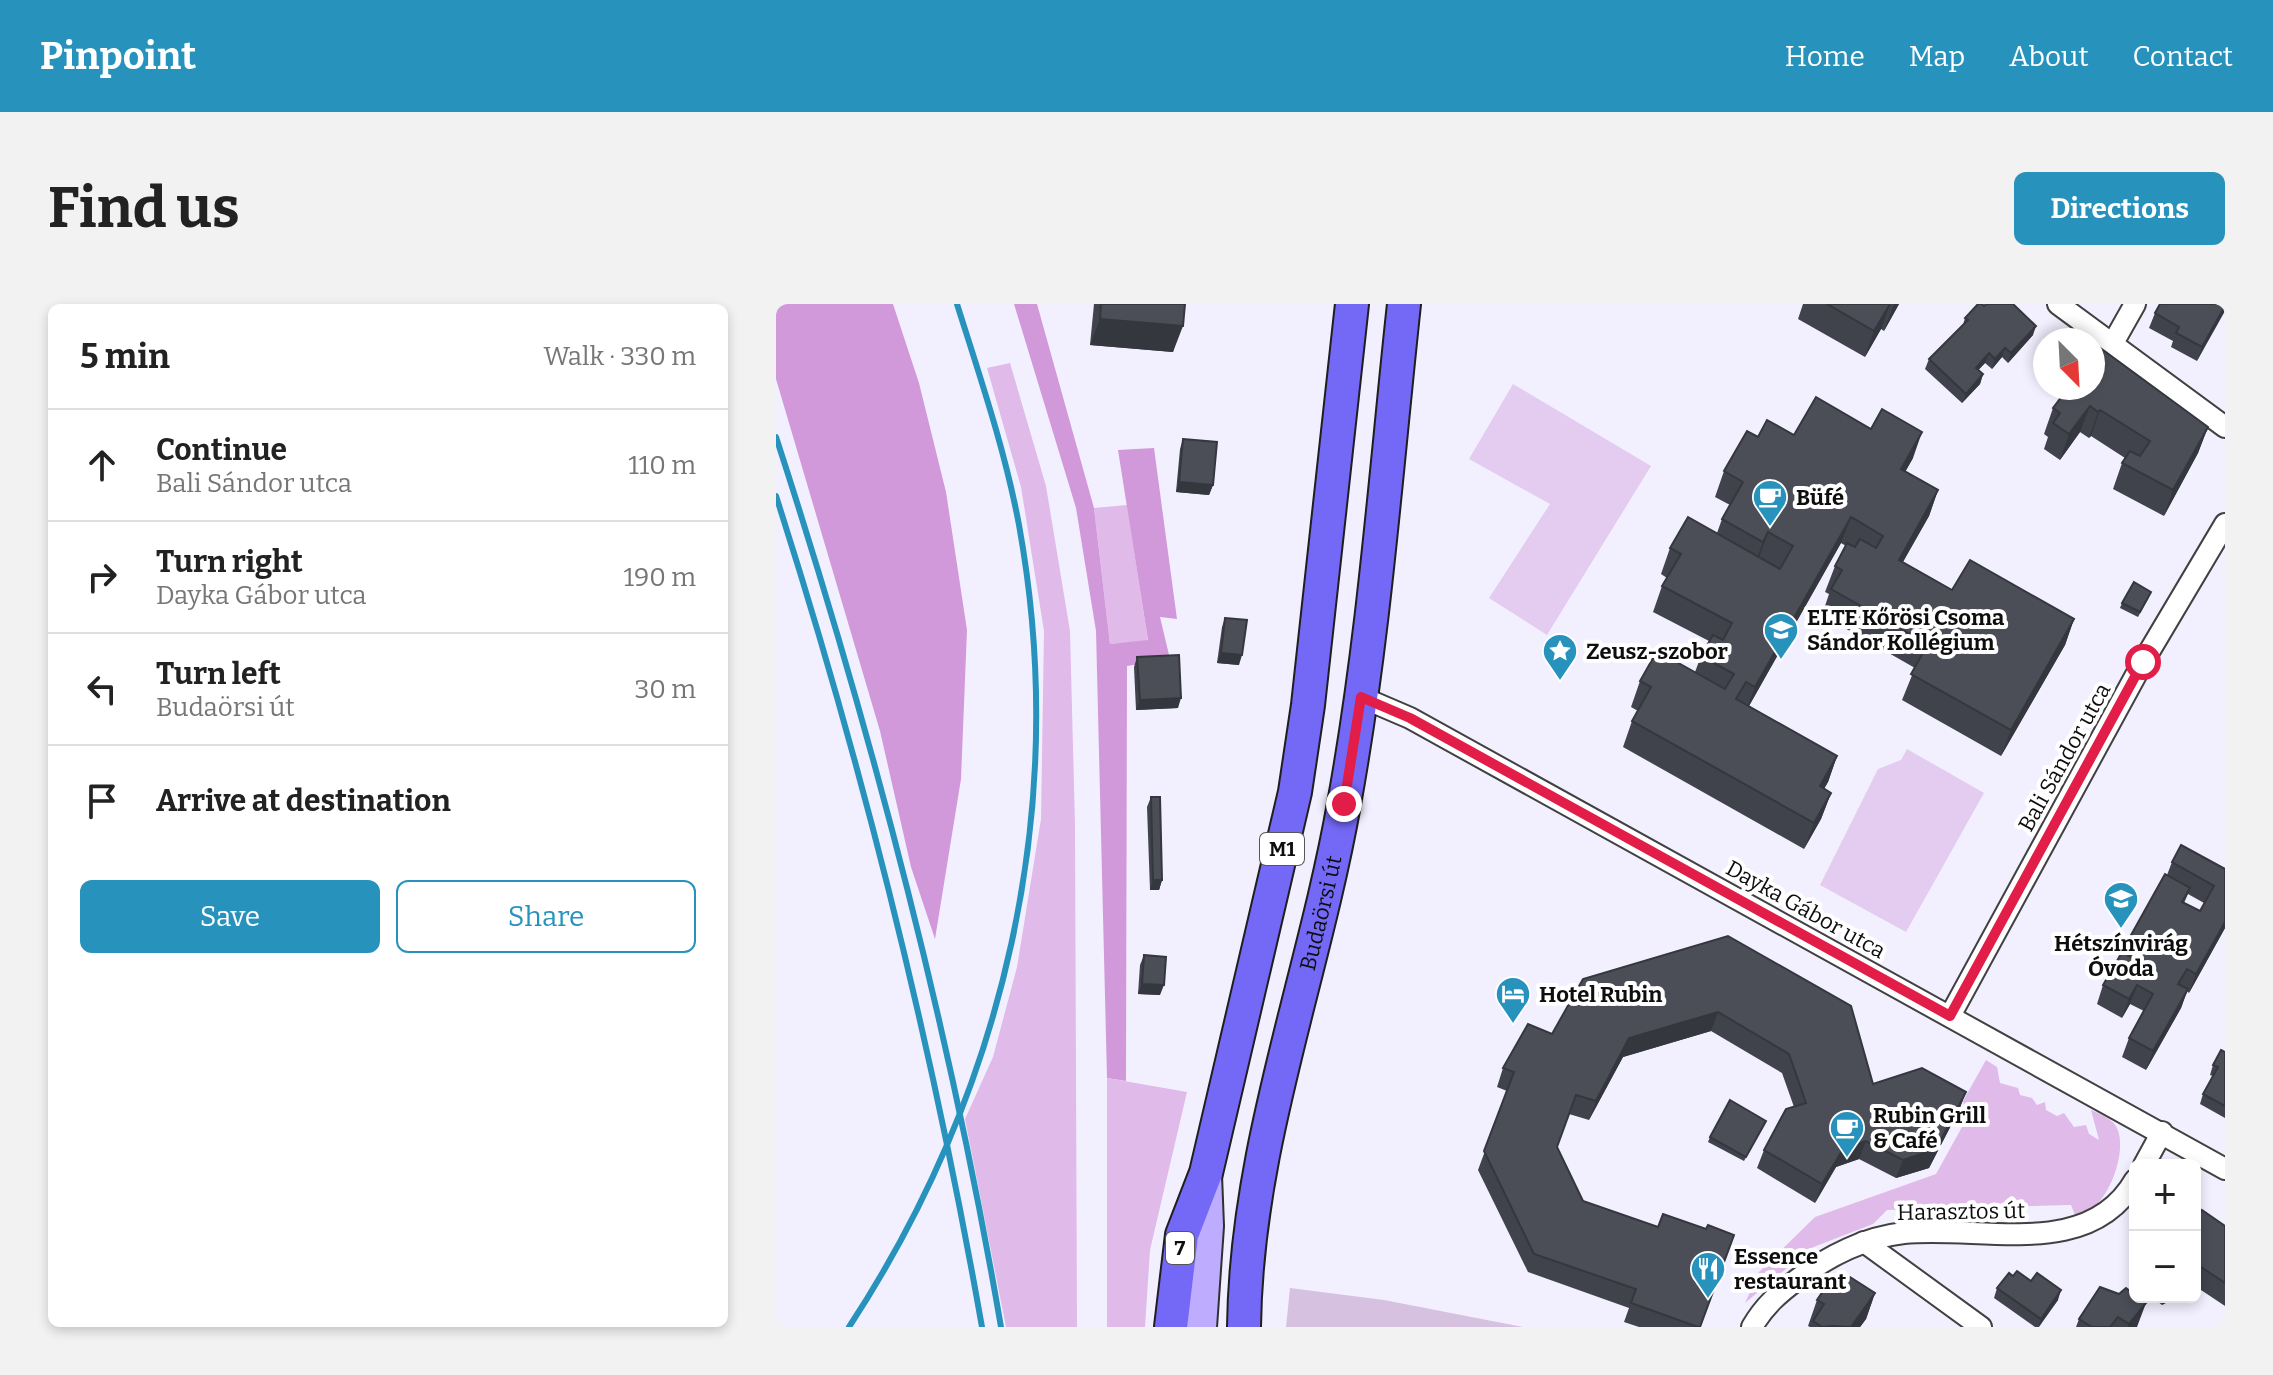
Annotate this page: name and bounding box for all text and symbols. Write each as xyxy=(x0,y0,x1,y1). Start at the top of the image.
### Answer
text: Pinpoint xyxy=(40,33,196,79)
text: Home xyxy=(1785,40,1865,73)
text: Map xyxy=(1909,40,1965,73)
text: About xyxy=(2009,40,2089,73)
text: Contact xyxy=(2133,40,2233,73)
button: Directions xyxy=(2014,172,2225,245)
text: Find us xyxy=(48,175,240,242)
north arrow xyxy=(2033,328,2105,400)
text: 5 min xyxy=(80,336,170,377)
text: Walk · 330 m xyxy=(543,341,696,372)
text: Continue xyxy=(156,432,287,468)
icon: ahead xyxy=(80,443,124,487)
text: 110 m xyxy=(628,450,696,481)
text: Bali Sándor utca xyxy=(156,468,352,499)
cafe icon: Büfé xyxy=(1751,478,1789,528)
place label: Büfé xyxy=(1796,484,1844,511)
text: Turn right xyxy=(156,544,303,580)
icon: right xyxy=(80,555,124,599)
text: 190 m xyxy=(624,562,696,593)
text: Dayka Gábor utca xyxy=(156,580,367,611)
place label: ELTE Kőrösi Csoma Sándor Kollégium xyxy=(1807,604,2005,656)
school or university icon: ELTE Kőrösi Csoma Sándor Kollégium xyxy=(1762,611,1800,661)
place icon: Zeusz-szobor xyxy=(1541,632,1579,682)
place label: Zeusz-szobor xyxy=(1586,638,1729,665)
route start xyxy=(2125,644,2161,680)
text: Turn left xyxy=(156,656,281,692)
icon: left xyxy=(80,667,124,711)
text: 30 m xyxy=(635,674,696,705)
street label: Bali Sándor utca xyxy=(2012,678,2116,836)
text: Budaörsi út xyxy=(156,692,295,723)
icon: arrive xyxy=(80,779,124,823)
text: Arrive at destination xyxy=(156,783,451,819)
route end xyxy=(1326,786,1362,822)
road number: M1 xyxy=(1260,833,1304,865)
street label: Budaörsi út xyxy=(1294,853,1348,974)
street label: Dayka Gábor utca xyxy=(1721,854,1890,964)
button: Save xyxy=(80,880,380,953)
button: Share xyxy=(396,880,696,953)
school or university icon: Hétszínvirág Óvoda xyxy=(2102,880,2140,930)
place label: Hétszínvirág Óvoda xyxy=(2054,930,2188,982)
hotel icon: Hotel Rubin xyxy=(1494,975,1532,1025)
place label: Hotel Rubin xyxy=(1539,981,1662,1008)
place label: Rubin Grill & Café xyxy=(1873,1102,1986,1154)
cafe icon: Rubin Grill & Café xyxy=(1828,1109,1866,1159)
map controls xyxy=(2129,1159,2201,1303)
button: + xyxy=(2129,1159,2201,1231)
street label: Harasztos út xyxy=(1897,1197,2025,1226)
button: − xyxy=(2129,1231,2201,1303)
road number: 7 xyxy=(1166,1232,1194,1264)
place label: Essence restaurant xyxy=(1734,1243,1847,1295)
restaurant icon: Essence restaurant xyxy=(1689,1250,1727,1300)

